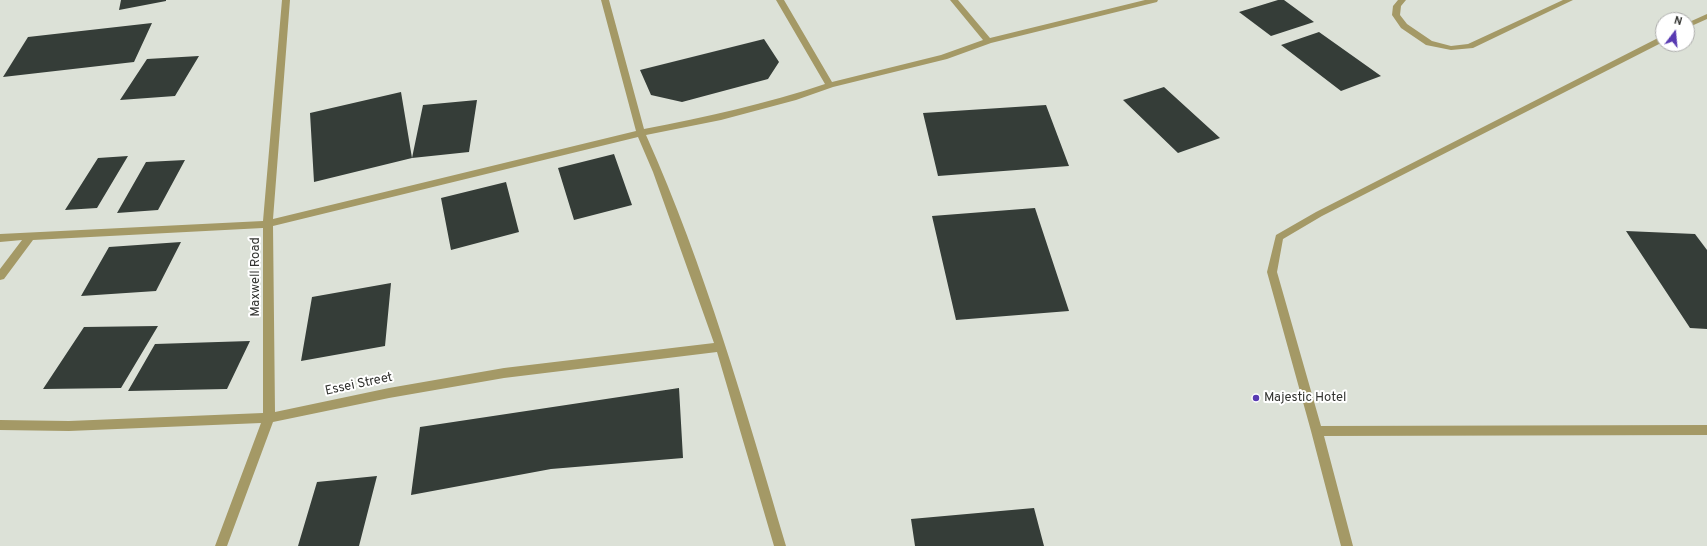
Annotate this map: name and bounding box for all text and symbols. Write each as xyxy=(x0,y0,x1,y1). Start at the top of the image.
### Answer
north arrow xyxy=(1655,12,1695,52)
text: N xyxy=(1672,14,1684,29)
street label: Maxwell Road xyxy=(248,237,264,317)
street label: Essei Street xyxy=(324,370,394,400)
place label: Majestic Hotel xyxy=(1264,390,1346,406)
marker: Majestic Hotel xyxy=(1251,393,1261,403)

